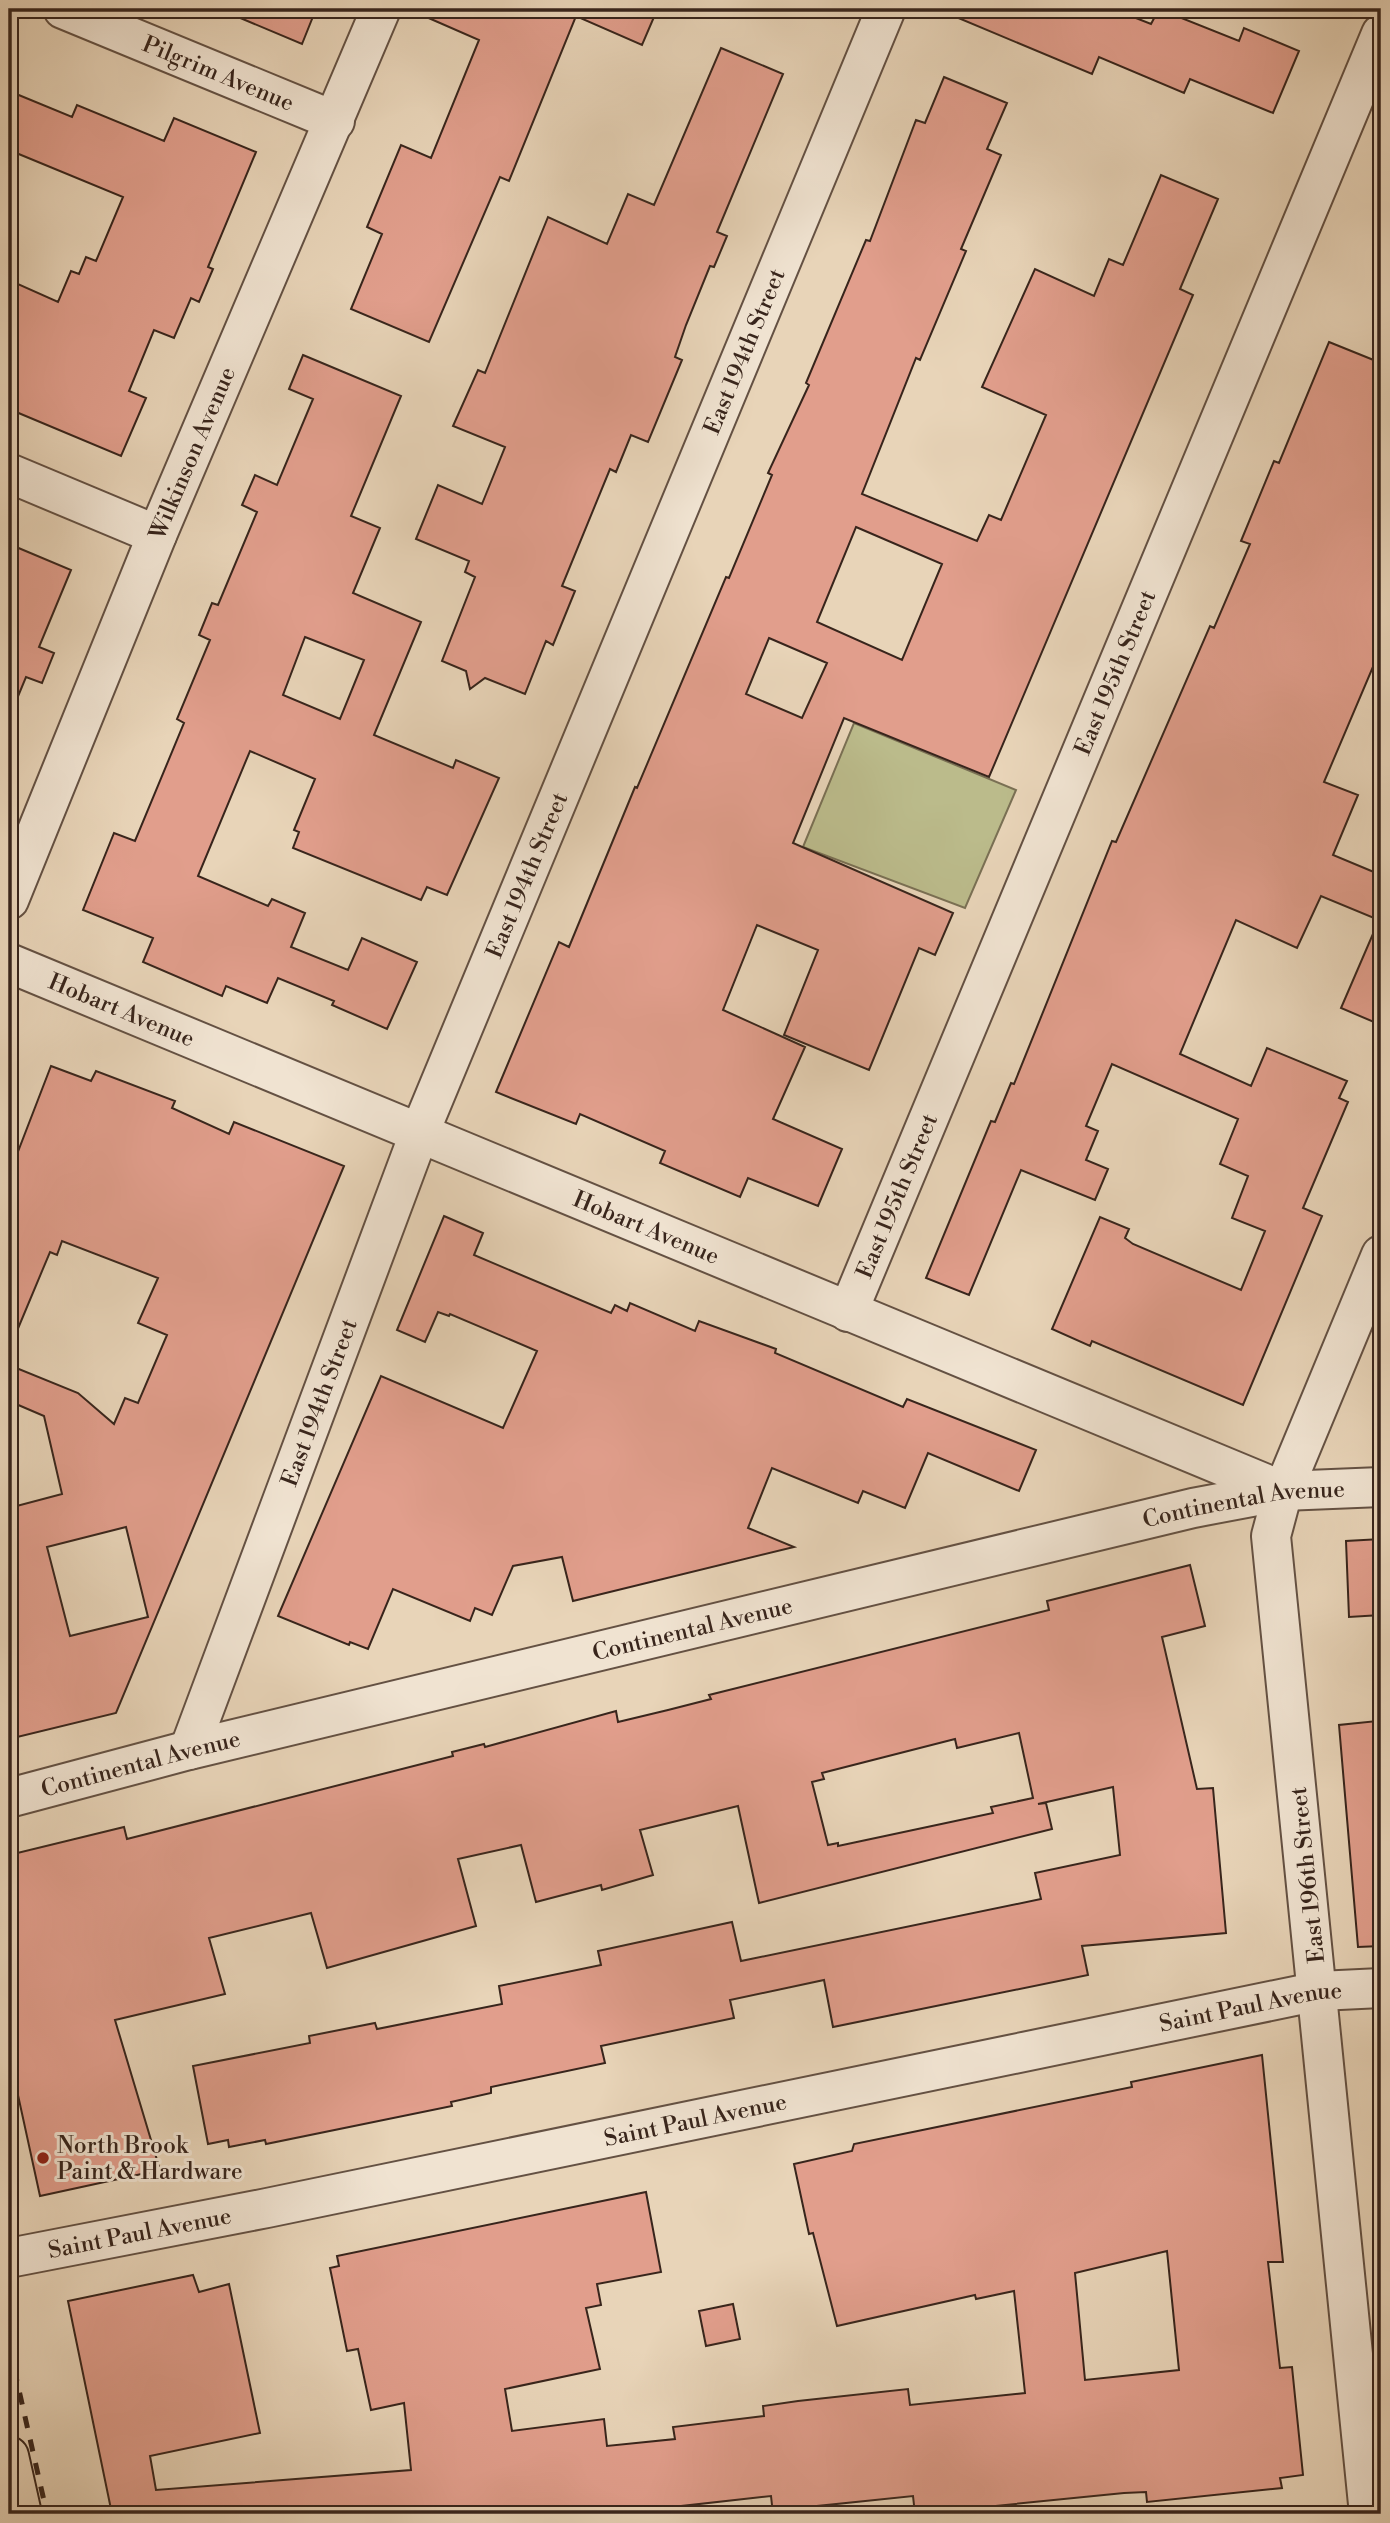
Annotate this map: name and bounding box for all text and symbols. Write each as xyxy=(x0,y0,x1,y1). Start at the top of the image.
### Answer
street label: Pilgrim Avenue xyxy=(138,30,298,118)
street label: East 194th Street xyxy=(698,265,792,439)
street label: Wilkinson Avenue xyxy=(143,363,242,545)
street label: East 195th Street xyxy=(1069,586,1162,759)
street label: East 194th Street xyxy=(481,788,574,962)
street label: Hobart Avenue xyxy=(44,968,199,1053)
street label: East 195th Street xyxy=(851,1110,944,1283)
street label: Hobart Avenue xyxy=(569,1185,723,1271)
street label: East 194th Street xyxy=(276,1315,364,1490)
street label: Continental Avenue xyxy=(1140,1475,1345,1535)
street label: Continental Avenue xyxy=(590,1592,795,1667)
street label: Continental Avenue xyxy=(38,1725,243,1804)
street label: East 196th Street xyxy=(1285,1785,1331,1964)
street label: Saint Paul Avenue xyxy=(1157,1977,1343,2039)
street label: Saint Paul Avenue xyxy=(602,2088,789,2153)
place label: North Brook Paint & Hardware xyxy=(57,2132,243,2186)
marker: North Brook Paint & Hardware xyxy=(35,2150,51,2166)
street label: Saint Paul Avenue xyxy=(46,2202,234,2265)

